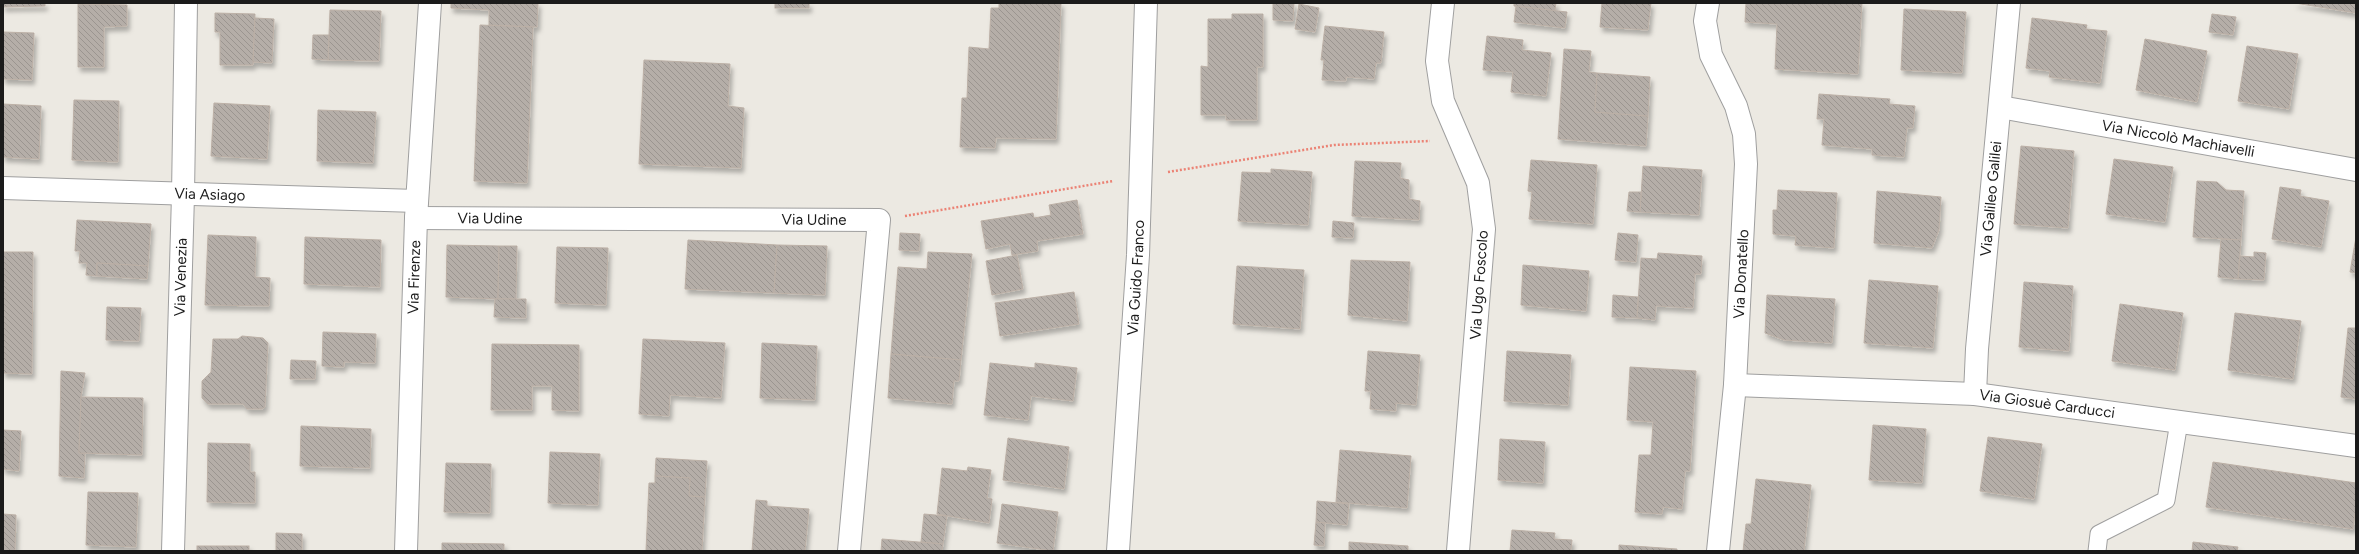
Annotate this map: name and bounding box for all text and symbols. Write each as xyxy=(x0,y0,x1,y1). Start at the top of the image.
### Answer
street label: Via Niccolò Machiavelli xyxy=(2100,116,2256,161)
street label: Via Galileo Galilei xyxy=(1977,140,2005,257)
street label: Via Asiago xyxy=(174,184,246,205)
street label: Via Udine xyxy=(458,209,522,227)
street label: Via Udine xyxy=(782,211,846,229)
street label: Via Guido Franco xyxy=(1124,219,1148,336)
street label: Via Ugo Foscolo xyxy=(1466,229,1492,340)
street label: Via Donatello xyxy=(1730,229,1752,319)
street label: Via Venezia xyxy=(171,238,191,317)
street label: Via Firenze xyxy=(404,240,424,314)
street label: Via Giosuè Carducci xyxy=(1978,386,2116,422)

